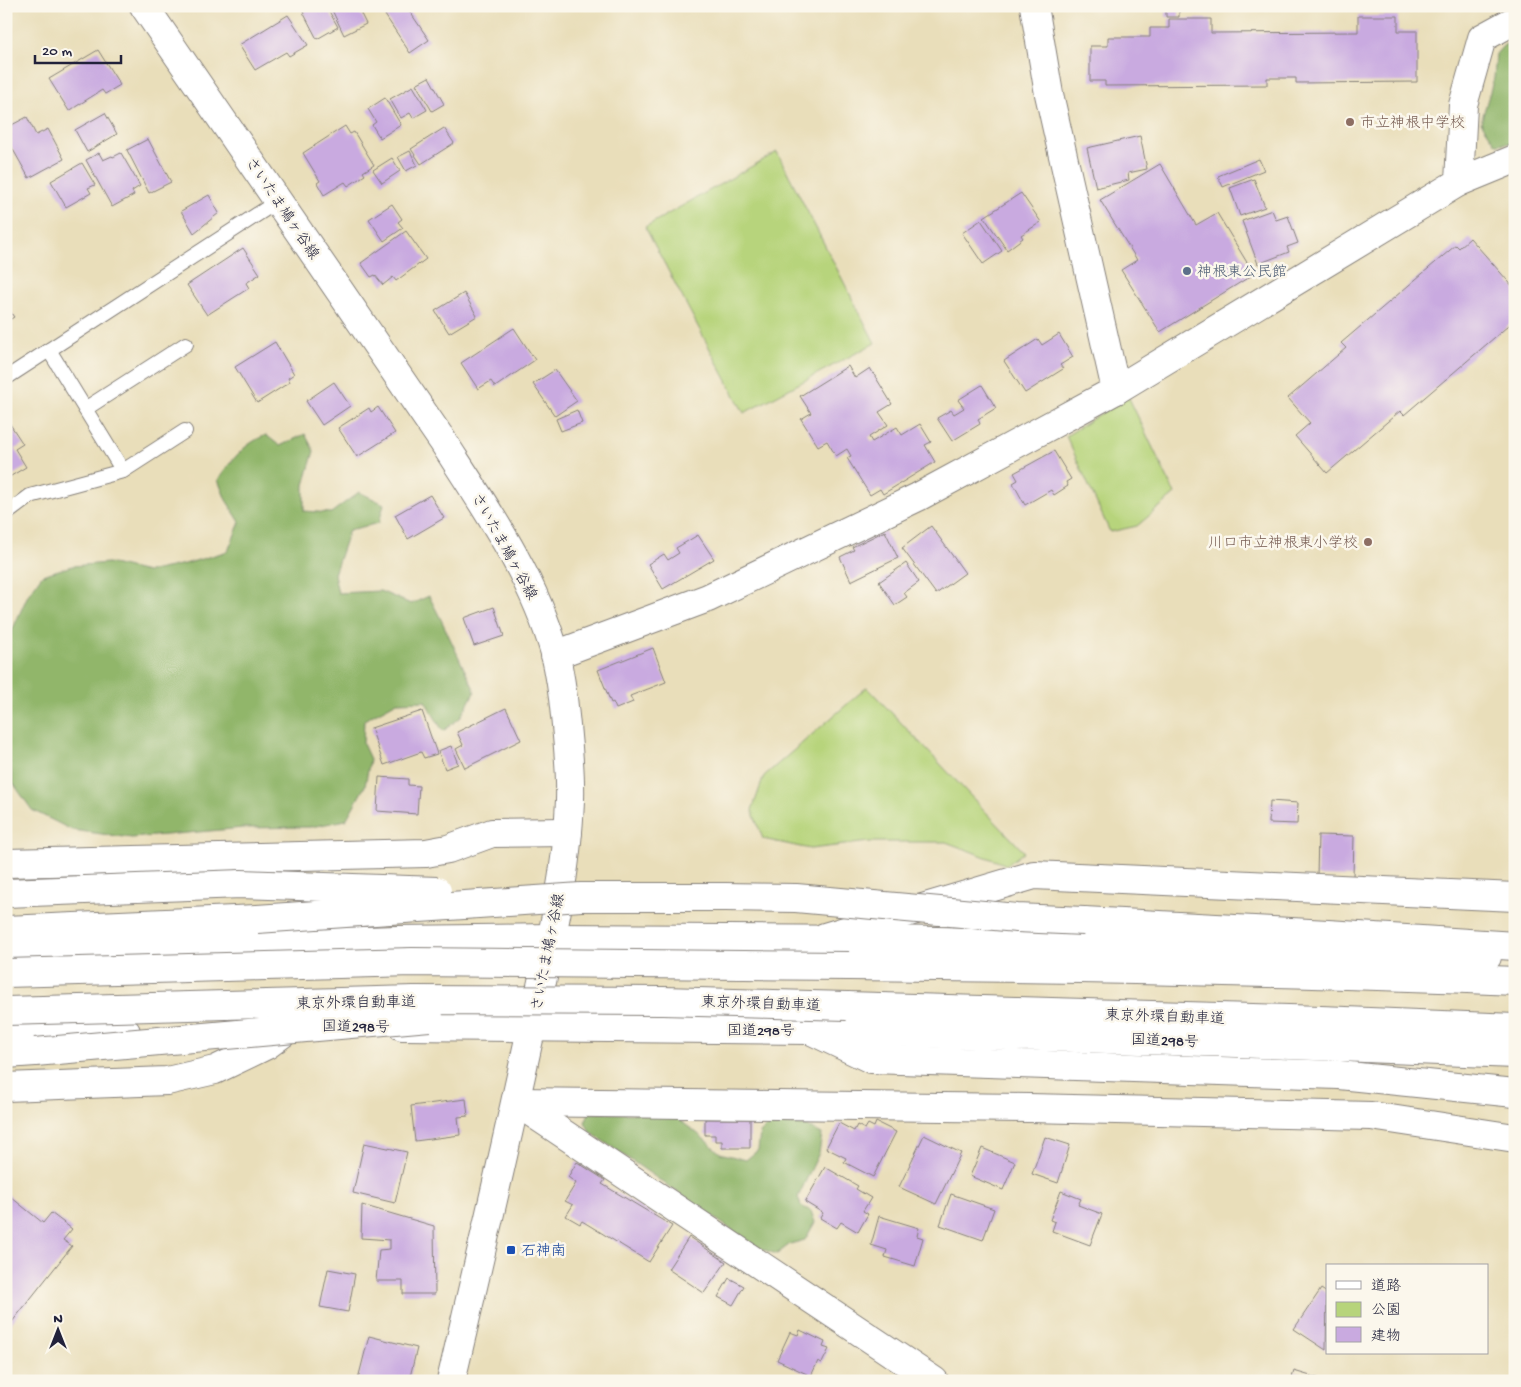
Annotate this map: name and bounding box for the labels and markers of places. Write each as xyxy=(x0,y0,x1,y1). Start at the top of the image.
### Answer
place label: 市立神根中学校 xyxy=(1360,114,1465,133)
marker: 市立神根中学校 xyxy=(1344,116,1356,128)
place label: 神根東公民館 xyxy=(1197,263,1287,282)
marker: 神根東公民館 xyxy=(1181,265,1193,277)
place label: 川口市立神根東小学校 xyxy=(1208,534,1358,553)
marker: 川口市立神根東小学校 xyxy=(1362,536,1374,548)
place label: 石神南 xyxy=(521,1242,566,1261)
marker: 石神南 xyxy=(505,1244,517,1256)

